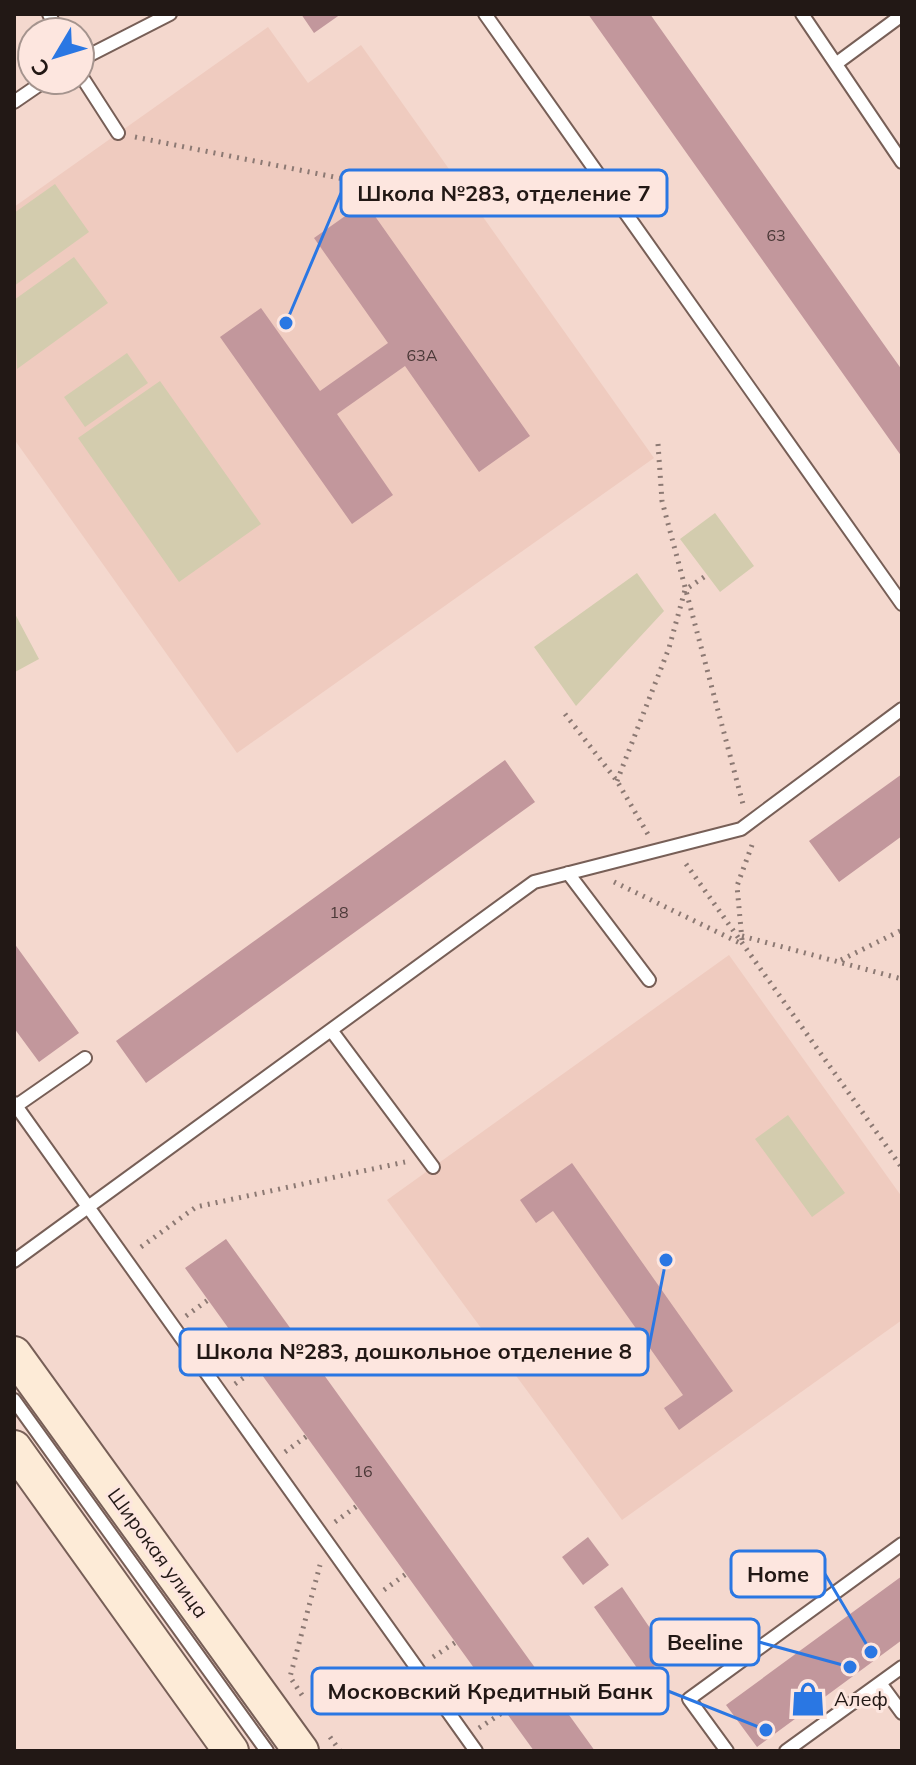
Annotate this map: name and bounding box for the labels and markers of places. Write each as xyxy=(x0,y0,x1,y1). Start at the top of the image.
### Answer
callout: Школа №283, отделение 7 xyxy=(341,170,667,216)
callout: Школа №283, дошкольное отделение 8 xyxy=(180,1329,648,1375)
callout: Home xyxy=(731,1551,825,1597)
callout: Beeline xyxy=(651,1619,759,1665)
callout: Московский Кредитный Банк xyxy=(312,1668,668,1714)
shop icon: Алеф xyxy=(789,1680,827,1718)
place label: Алеф xyxy=(834,1686,888,1711)

